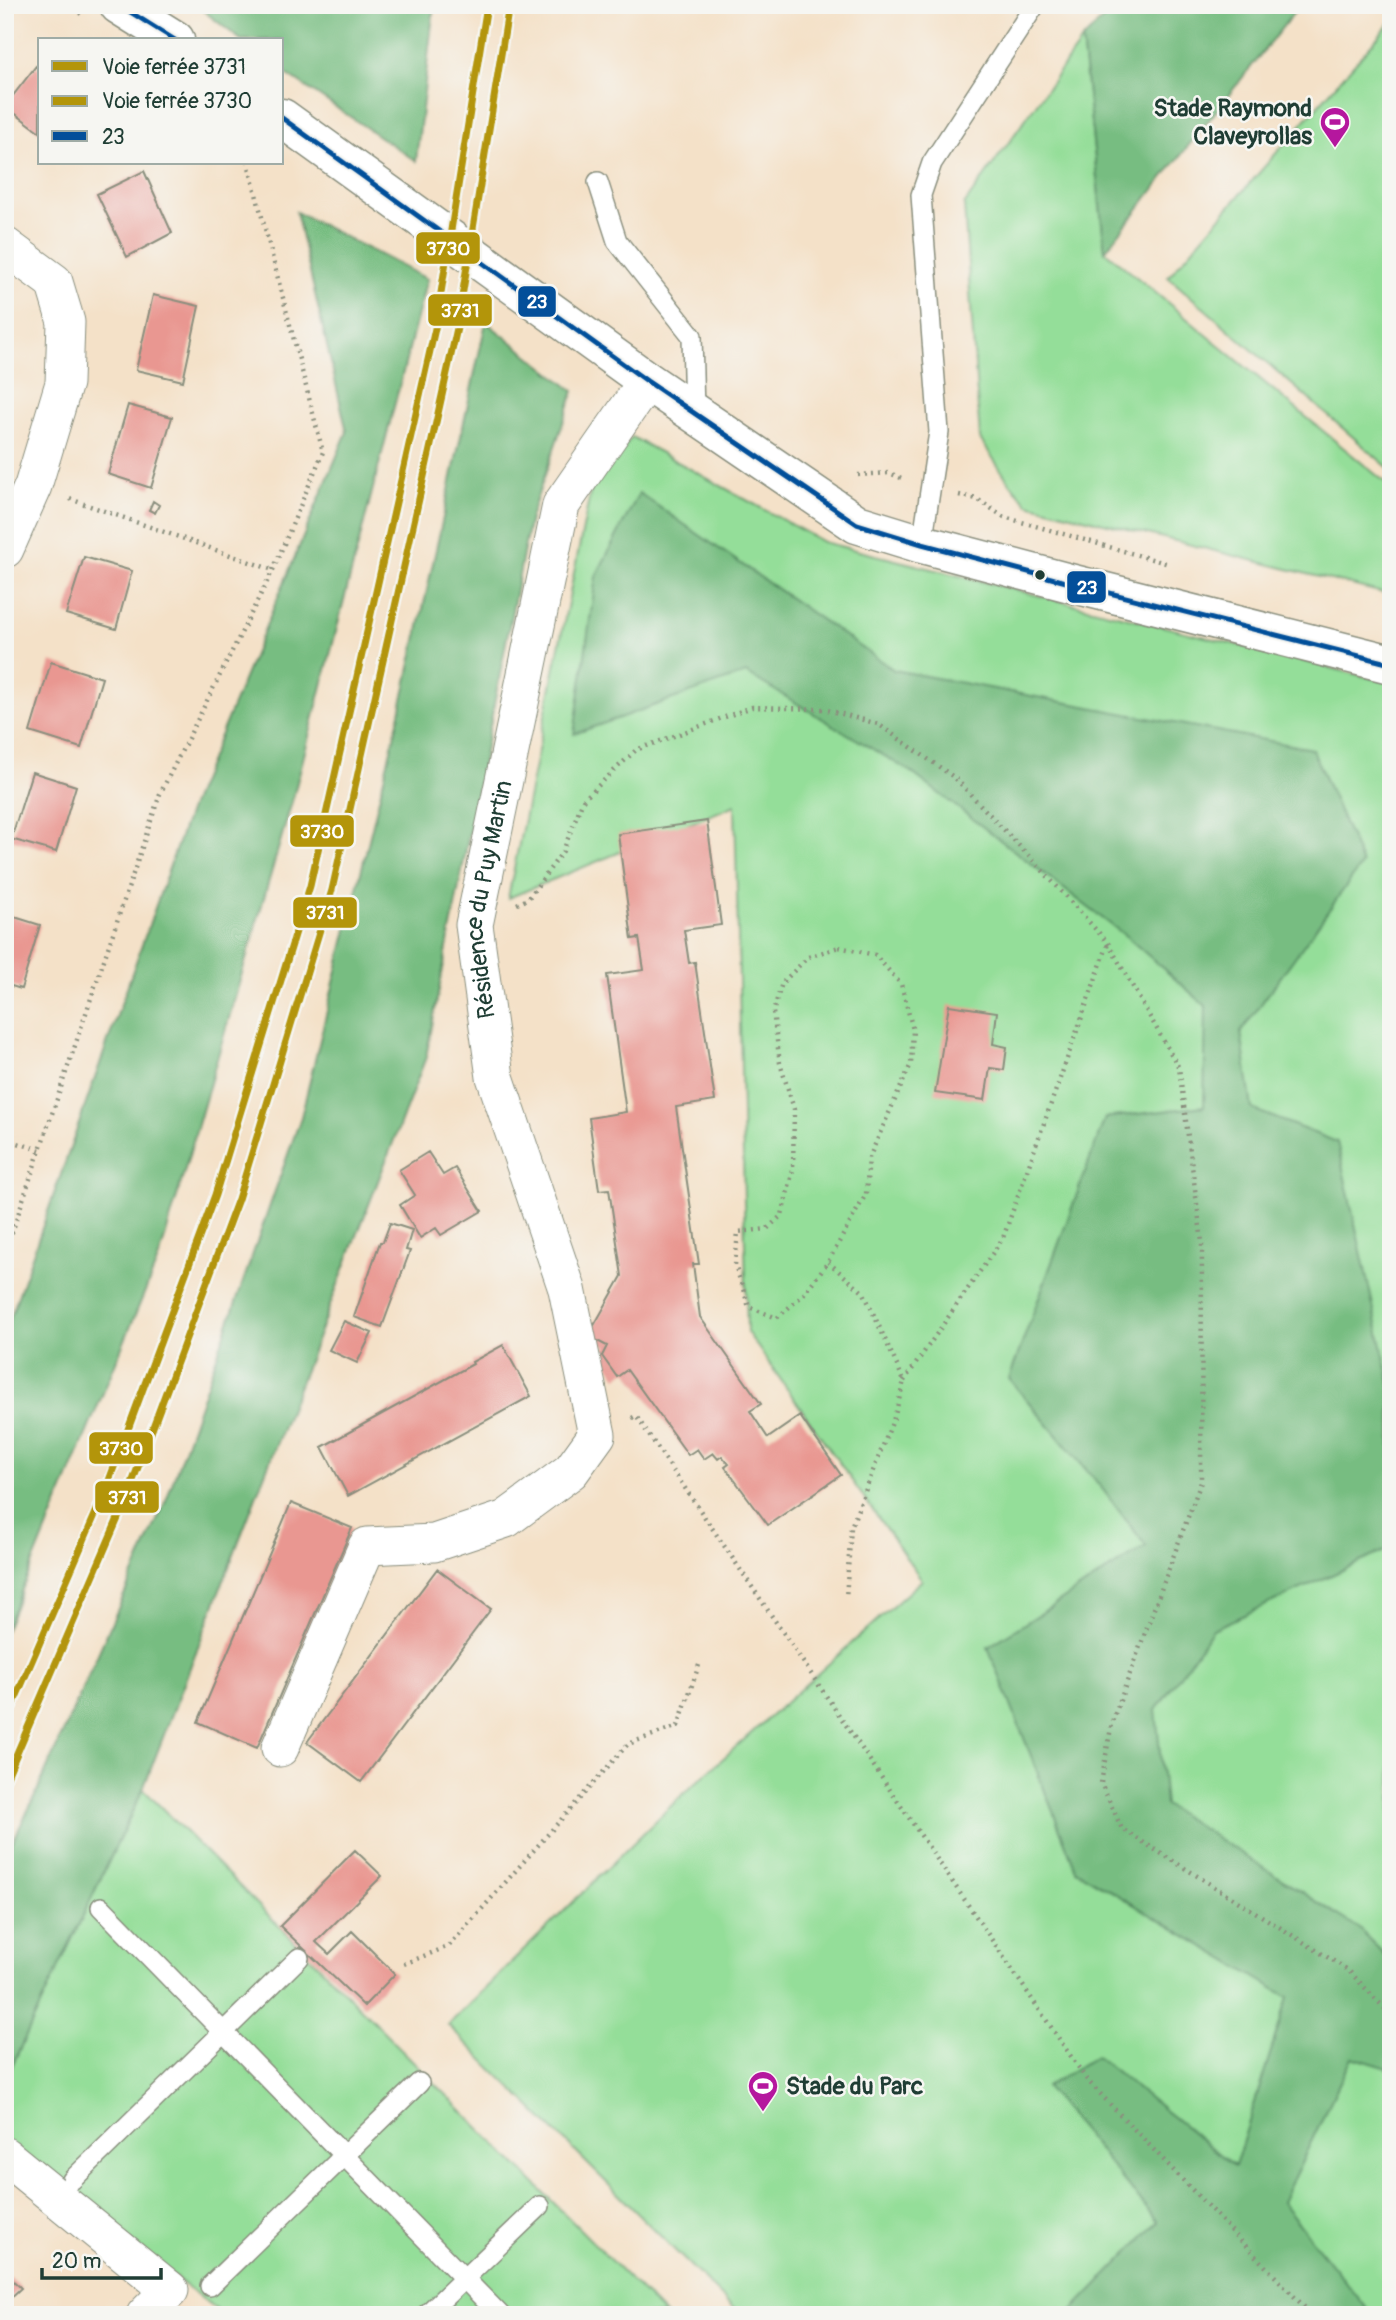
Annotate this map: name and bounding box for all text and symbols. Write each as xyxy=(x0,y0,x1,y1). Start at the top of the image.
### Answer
legend xyxy=(38,38,284,164)
text: Voie ferrée 3731 xyxy=(102,54,246,81)
text: Voie ferrée 3730 xyxy=(102,88,252,115)
place label: Stade Raymond Claveyrollas xyxy=(1154,94,1312,151)
sports icon: Stade Raymond Claveyrollas xyxy=(1318,105,1352,149)
text: 23 xyxy=(102,124,125,151)
line badge: 3730 xyxy=(415,231,481,265)
text: 3730 xyxy=(426,237,470,261)
line badge: 23 xyxy=(517,285,557,318)
text: 23 xyxy=(527,290,547,314)
line badge: 3731 xyxy=(427,293,493,327)
text: 3731 xyxy=(441,299,479,323)
unlabelled marker xyxy=(1033,568,1047,582)
line badge: 23 xyxy=(1066,570,1107,604)
text: 23 xyxy=(1077,576,1097,600)
street label: Résidence du Puy Martin xyxy=(459,778,518,1021)
line badge: 3730 xyxy=(289,814,355,848)
text: 3730 xyxy=(300,820,344,844)
line badge: 3731 xyxy=(292,896,358,929)
text: 3731 xyxy=(306,901,344,925)
line badge: 3730 xyxy=(88,1431,154,1465)
text: 3730 xyxy=(99,1437,143,1461)
line badge: 3731 xyxy=(94,1480,160,1514)
text: 3731 xyxy=(108,1486,146,1510)
sports icon: Stade du Parc xyxy=(746,2069,780,2113)
place label: Stade du Parc xyxy=(786,2072,923,2101)
scale bar xyxy=(42,2236,161,2280)
text: 20 m xyxy=(52,2248,101,2275)

